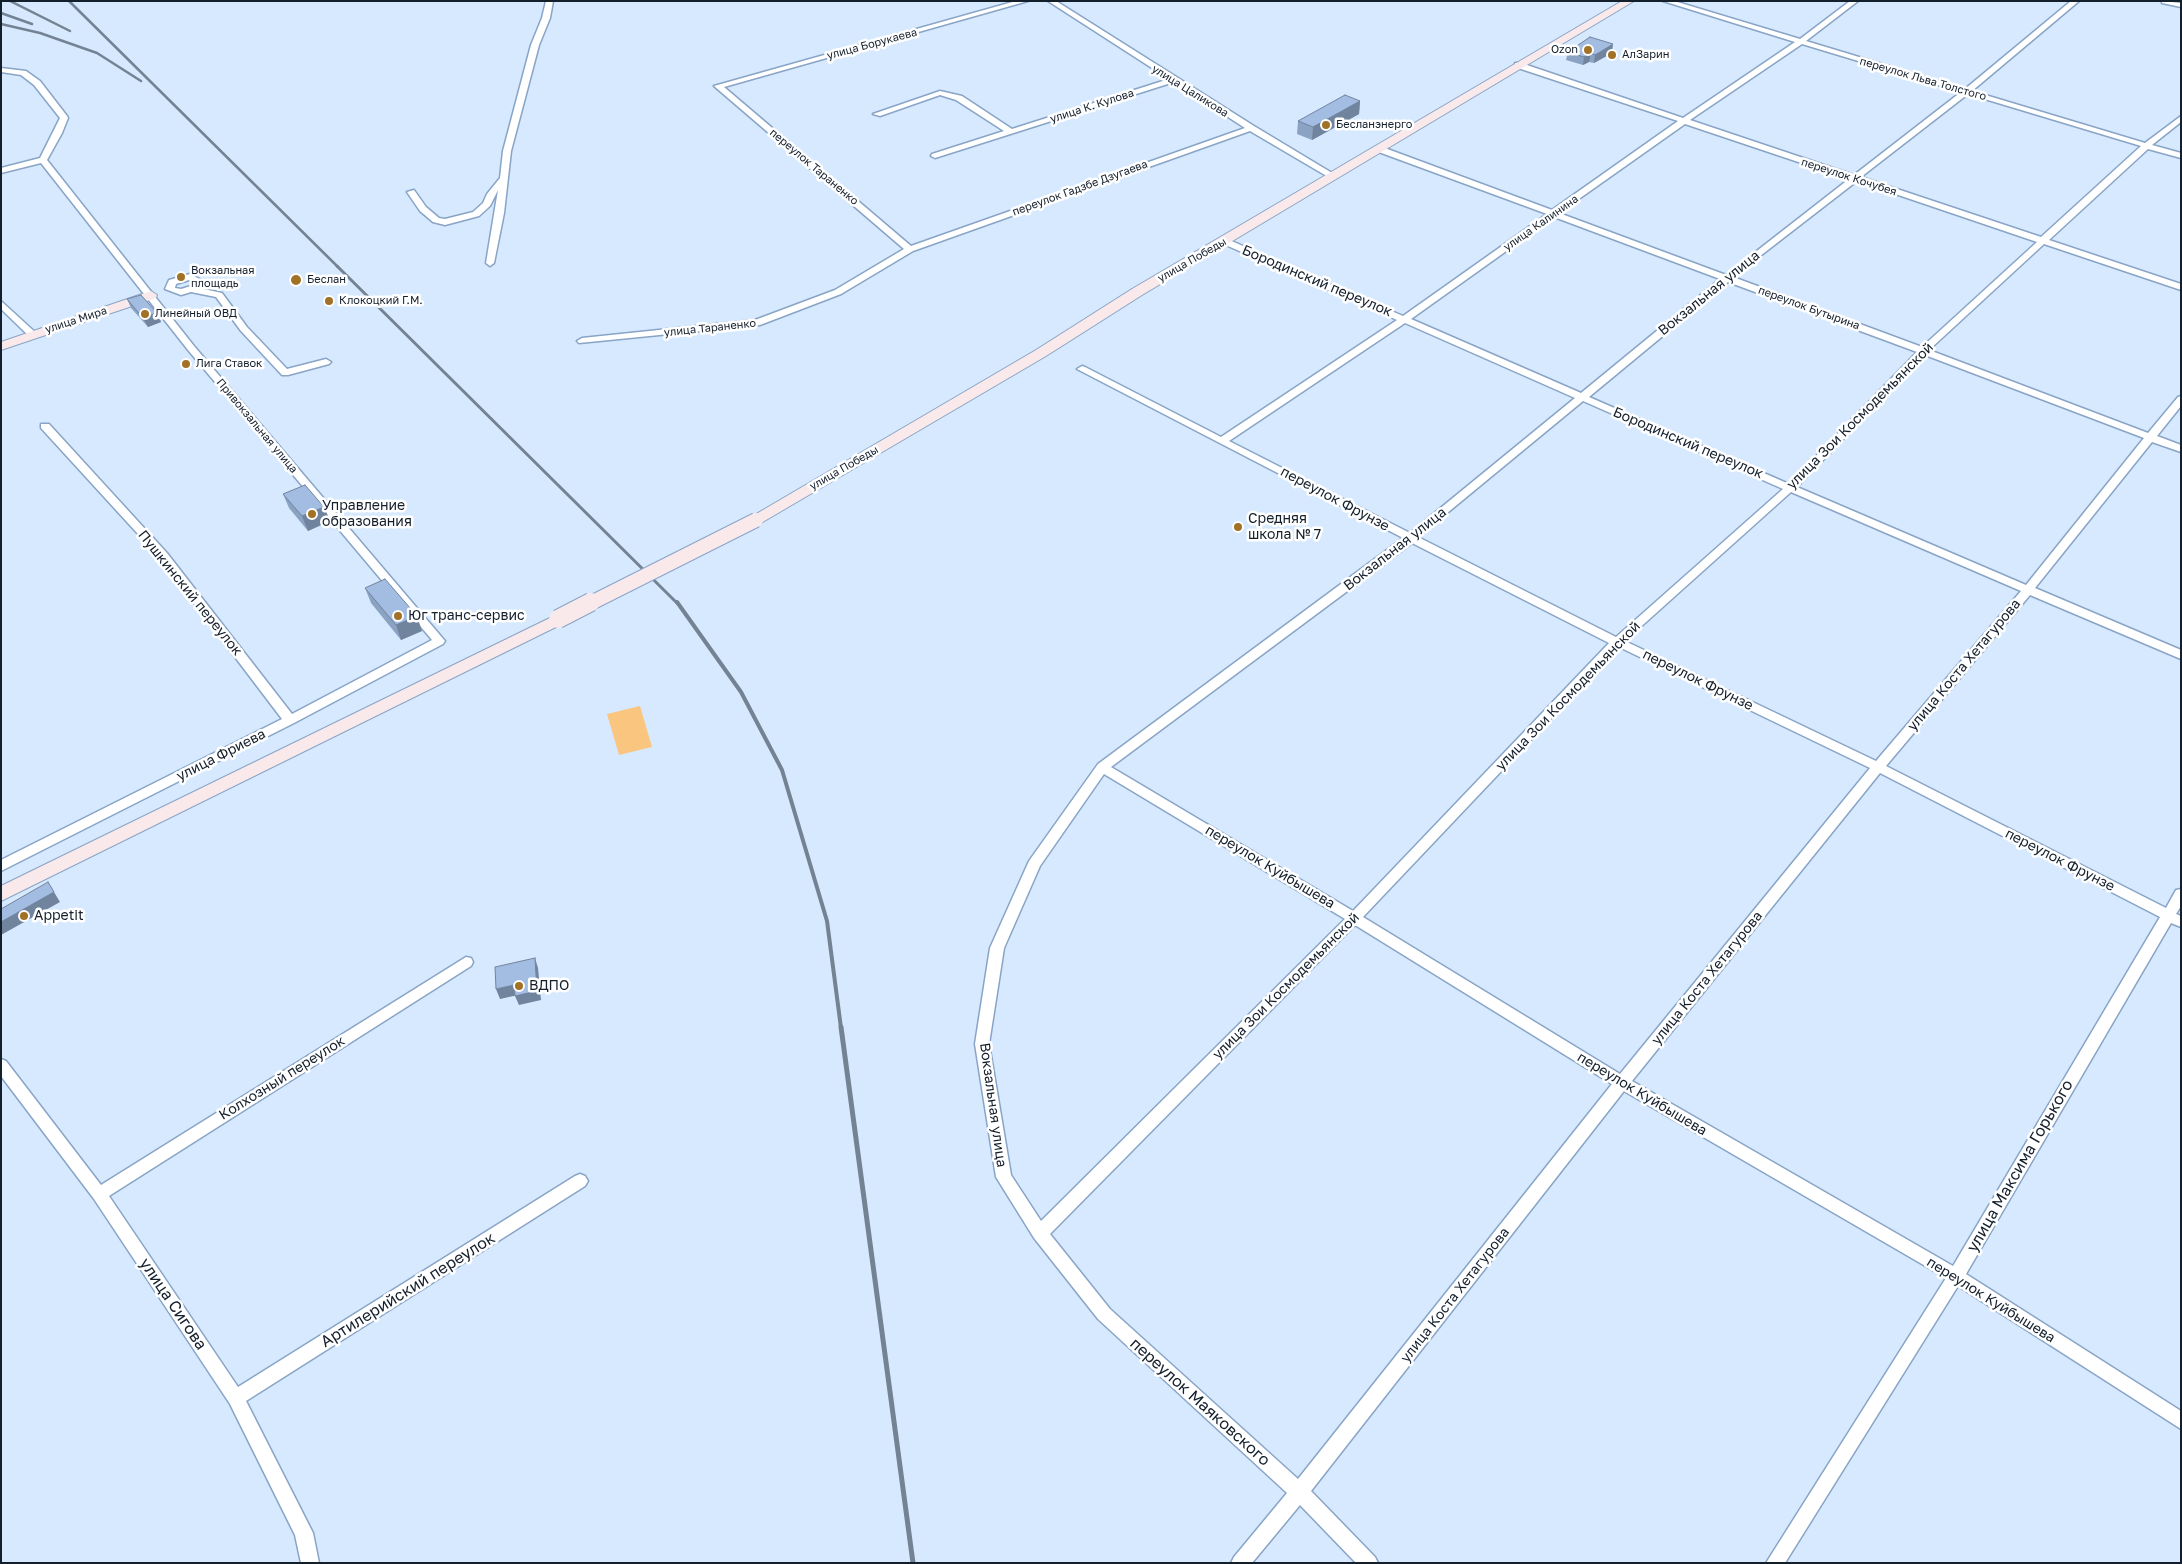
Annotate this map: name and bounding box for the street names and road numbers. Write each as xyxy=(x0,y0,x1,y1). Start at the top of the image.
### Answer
street label: улица Борукаева xyxy=(825,26,919,62)
street label: переулок Льва Толстого xyxy=(1858,55,1988,103)
street label: улица Цаликова xyxy=(1149,62,1231,120)
street label: улица К. Кулова xyxy=(1048,86,1136,126)
street label: переулок Тараненко xyxy=(767,126,861,208)
street label: переулок Кочубея xyxy=(1800,155,1898,199)
street label: переулок Гадзбе Дзугаева xyxy=(1011,157,1149,219)
street label: улица Калинина xyxy=(1501,192,1581,254)
street label: улица Победы xyxy=(1155,235,1229,285)
street label: Бородинский переулок xyxy=(1239,242,1395,320)
street label: Вокзальная улица xyxy=(1655,247,1763,339)
street label: переулок Бутырина xyxy=(1756,283,1862,333)
street label: улица Мира xyxy=(43,304,109,336)
street label: улица Тараненко xyxy=(663,317,757,339)
street label: улица Зои Космодемьянской xyxy=(1783,339,1937,493)
street label: Привокзальная улица xyxy=(214,376,300,476)
street label: Бородинский переулок xyxy=(1610,404,1766,482)
street label: улица Победы xyxy=(807,443,881,493)
street label: переулок Фрунзе xyxy=(1278,463,1392,535)
street label: Вокзальная улица xyxy=(1340,504,1450,594)
street label: Пушкинский переулок xyxy=(134,527,246,659)
street label: улица Коста Хетагурова xyxy=(1904,596,2024,734)
street label: улица Зои Космодемьянской xyxy=(1492,618,1644,774)
street label: переулок Фрунзе xyxy=(1640,646,1756,714)
street label: улица Фриева xyxy=(174,725,268,785)
street label: переулок Куйбышева xyxy=(1202,822,1338,912)
street label: переулок Фрунзе xyxy=(2002,825,2118,895)
street label: улица Коста Хетагурова xyxy=(1648,908,1766,1048)
street label: улица Зои Космодемьянской xyxy=(1209,909,1363,1063)
street label: Колхозный переулок xyxy=(216,1032,348,1124)
street label: Вокзальная улица xyxy=(976,1042,1010,1168)
street label: переулок Куйбышева xyxy=(1574,1049,1710,1139)
street label: улица Максима Горького xyxy=(1963,1076,2077,1256)
street label: улица Коста Хетагурова xyxy=(1397,1224,1513,1366)
street label: Артилерийский переулок xyxy=(317,1228,499,1352)
street label: переулок Куйбышева xyxy=(1924,1254,2058,1346)
street label: улица Сигова xyxy=(135,1255,211,1353)
street label: переулок Маяковского xyxy=(1126,1334,1274,1470)

